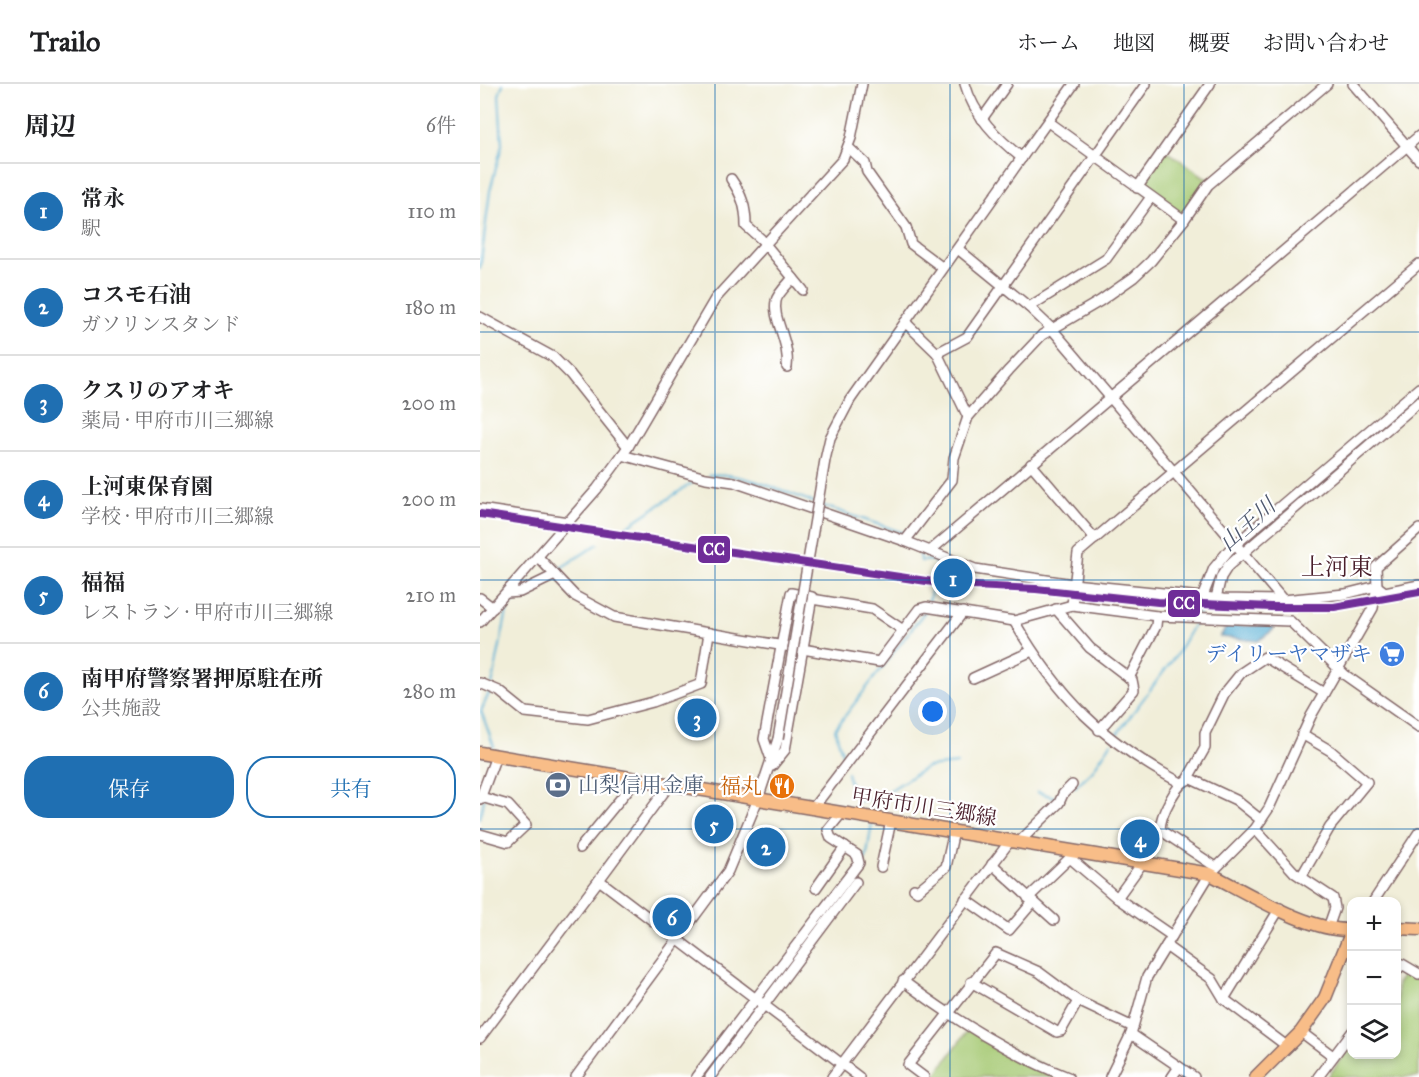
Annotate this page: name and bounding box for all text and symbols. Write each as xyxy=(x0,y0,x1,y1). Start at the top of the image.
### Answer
text: Trailo xyxy=(30,24,100,59)
text: ホーム xyxy=(1017,30,1080,56)
text: 地図 xyxy=(1113,30,1155,56)
text: 概要 xyxy=(1188,30,1230,56)
text: お問い合わせ xyxy=(1263,30,1389,56)
text: 周辺 xyxy=(24,110,76,142)
text: 6件 xyxy=(426,113,456,137)
text: 常永 xyxy=(81,185,125,212)
text: 1 xyxy=(40,199,47,223)
text: 110 m xyxy=(408,199,456,223)
text: 駅 xyxy=(81,216,101,240)
text: コスモ石油 xyxy=(81,281,191,308)
text: 2 xyxy=(39,295,48,319)
text: 180 m xyxy=(405,295,456,319)
text: ガソリンスタンド xyxy=(81,312,240,336)
text: クスリのアオキ xyxy=(81,377,235,404)
text: 3 xyxy=(40,391,48,415)
text: 200 m xyxy=(402,391,456,415)
text: 薬局 · 甲府市川三郷線 xyxy=(81,408,274,432)
text: 上河東保育園 xyxy=(81,473,213,500)
text: 4 xyxy=(38,487,49,511)
text: 200 m xyxy=(402,487,456,511)
water label: 山王川 xyxy=(1214,491,1282,556)
text: 学校 · 甲府市川三郷線 xyxy=(81,504,274,528)
line badge: CC xyxy=(697,535,731,564)
text: CC xyxy=(703,540,725,559)
district label: 上河東 xyxy=(1301,552,1373,582)
pin: 1 xyxy=(934,556,972,600)
text: 福福 xyxy=(81,569,125,596)
text: 5 xyxy=(39,583,48,607)
text: 210 m xyxy=(406,583,456,607)
line badge: CC xyxy=(1167,589,1201,618)
text: CC xyxy=(1173,594,1195,613)
text: レストラン · 甲府市川三郷線 xyxy=(81,600,333,624)
supermarket icon: デイリーヤマザキ xyxy=(1377,639,1407,669)
place label: デイリーヤマザキ xyxy=(1205,641,1372,667)
text: 南甲府警察署押原駐在所 xyxy=(81,665,323,692)
text: 6 xyxy=(38,679,49,703)
text: 280 m xyxy=(403,679,456,703)
text: 公共施設 xyxy=(81,696,161,720)
pin: 3 xyxy=(678,696,716,740)
your location xyxy=(918,697,947,726)
button: 保存 xyxy=(24,756,234,818)
button: 共有 xyxy=(246,756,456,818)
bank icon: 山梨信用金庫 xyxy=(543,770,573,800)
restaurant icon: 福丸 xyxy=(767,771,797,801)
place label: 山梨信用金庫 xyxy=(578,772,704,798)
place label: 福丸 xyxy=(720,773,762,799)
street label: 甲府市川三郷線 xyxy=(849,783,999,831)
pin: 5 xyxy=(694,802,734,846)
pin: 4 xyxy=(1120,816,1160,861)
pin: 2 xyxy=(746,824,786,870)
pin: 6 xyxy=(652,894,692,940)
map controls xyxy=(1347,897,1401,1059)
button: + xyxy=(1347,897,1401,951)
button: − xyxy=(1347,951,1401,1005)
button: layers xyxy=(1347,1005,1401,1059)

